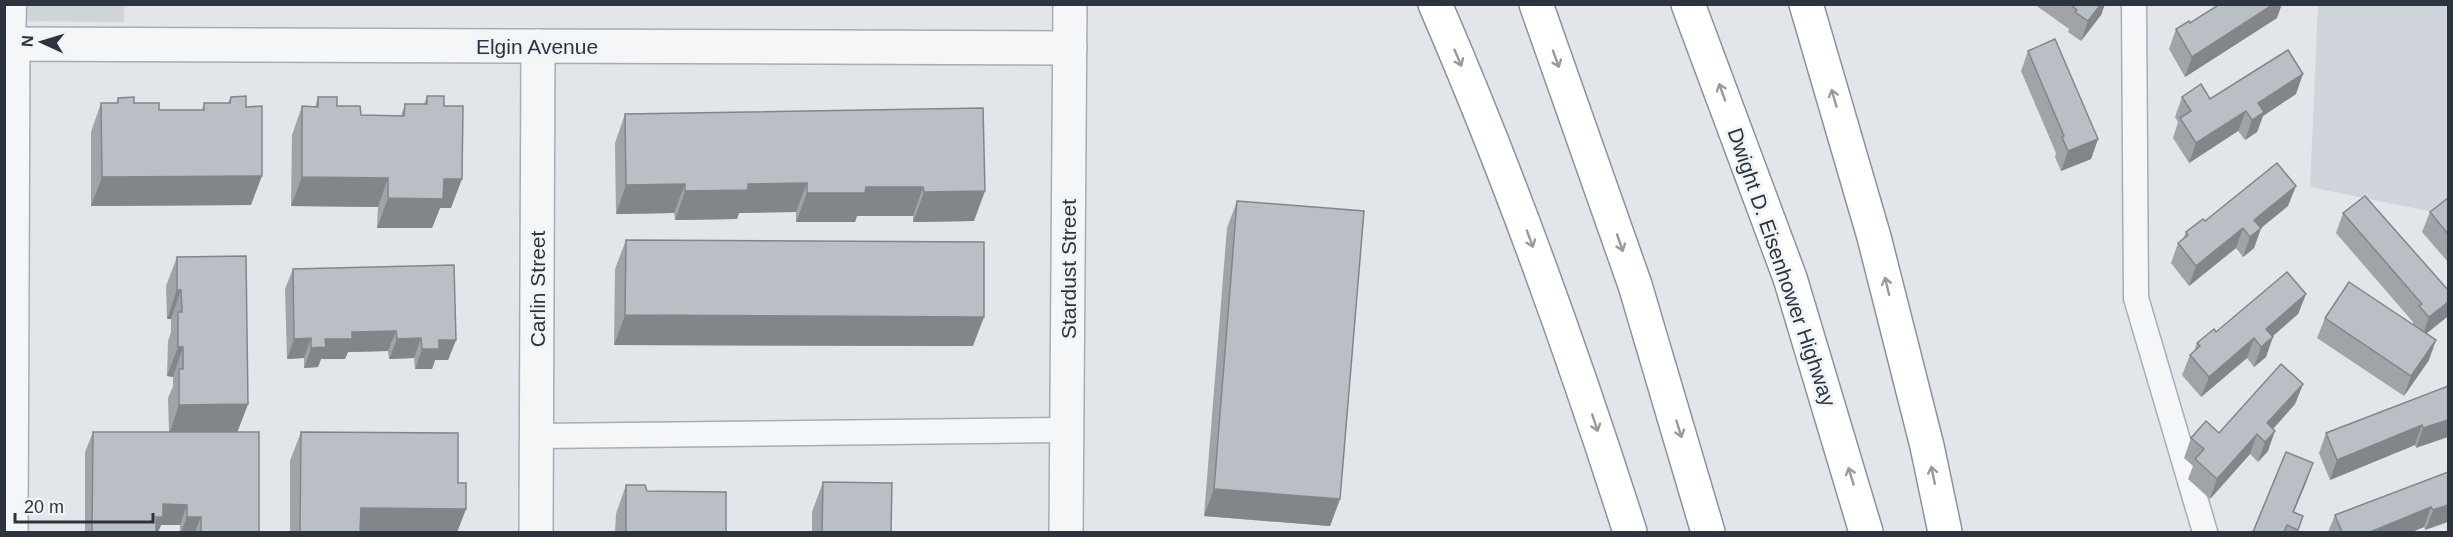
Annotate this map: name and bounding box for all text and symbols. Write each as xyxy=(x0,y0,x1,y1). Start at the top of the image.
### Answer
north arrow xyxy=(12,12,72,72)
text: N xyxy=(19,35,36,47)
street label: Elgin Avenue xyxy=(476,35,598,58)
one-way arrow xyxy=(1453,49,1465,67)
one-way arrow xyxy=(1551,50,1562,68)
one-way arrow xyxy=(1716,83,1727,102)
one-way arrow xyxy=(1828,89,1839,108)
street label: Dwight D. Eisenhower Highway xyxy=(1723,125,1841,410)
street label: Stardust Street xyxy=(1057,199,1080,339)
street label: Carlin Street xyxy=(526,230,549,347)
one-way arrow xyxy=(1526,230,1537,248)
one-way arrow xyxy=(1616,233,1627,252)
one-way arrow xyxy=(1880,277,1892,296)
one-way arrow xyxy=(1590,413,1601,432)
one-way arrow xyxy=(1674,419,1685,438)
one-way arrow xyxy=(1927,466,1938,486)
one-way arrow xyxy=(1845,467,1856,486)
scale bar xyxy=(15,486,153,524)
text: 20 m xyxy=(24,497,64,517)

